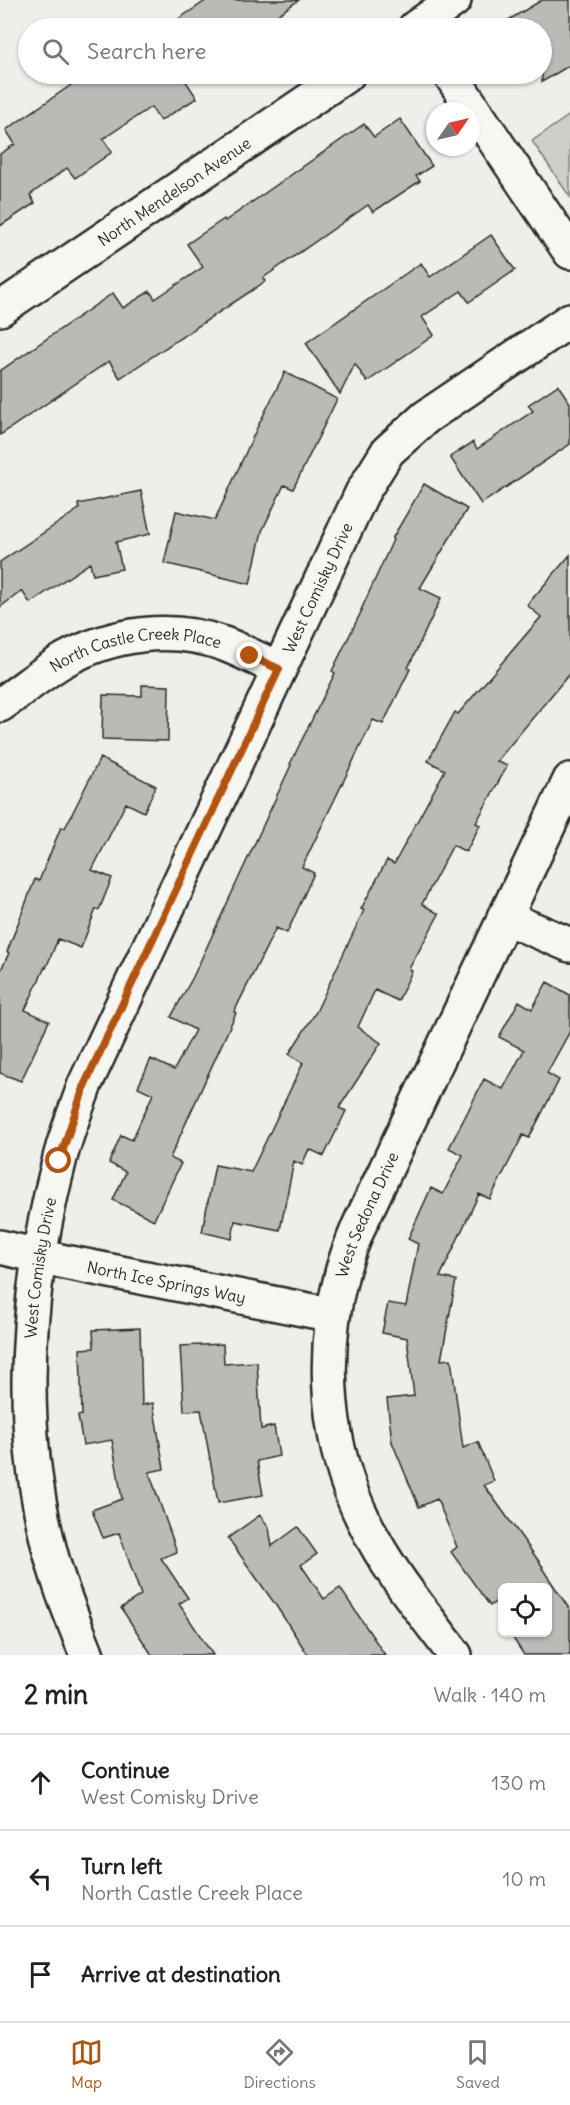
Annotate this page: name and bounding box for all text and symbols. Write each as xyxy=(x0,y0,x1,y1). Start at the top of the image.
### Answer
search box xyxy=(18,18,552,84)
icon: search xyxy=(39,35,72,68)
text: Search here xyxy=(87,37,206,65)
north arrow xyxy=(426,102,480,156)
street label: North Mendelson Avenue xyxy=(94,133,254,250)
street label: West Comisky Drive xyxy=(278,519,357,657)
street label: North Castle Creek Place xyxy=(46,624,224,676)
route end xyxy=(236,642,262,668)
route start xyxy=(45,1147,71,1173)
street label: West Sedona Drive xyxy=(331,1149,403,1280)
street label: West Comisky Drive xyxy=(20,1195,60,1339)
street label: North Ice Springs Way xyxy=(85,1257,247,1308)
map controls xyxy=(498,1583,552,1637)
button: locate xyxy=(498,1583,552,1637)
text: 2 min xyxy=(24,1678,88,1711)
text: Walk · 140 m xyxy=(433,1682,546,1707)
text: Continue xyxy=(81,1756,170,1784)
icon: ahead xyxy=(24,1766,57,1799)
text: 130 m xyxy=(491,1770,546,1795)
text: West Comisky Drive xyxy=(81,1784,259,1809)
text: Turn left xyxy=(81,1852,162,1880)
icon: left xyxy=(24,1862,57,1895)
text: 10 m xyxy=(503,1866,546,1891)
text: North Castle Creek Place xyxy=(81,1880,303,1905)
icon: arrive xyxy=(24,1958,57,1991)
text: Arrive at destination xyxy=(81,1960,281,1988)
tab: Map xyxy=(70,2036,103,2092)
tab: Directions xyxy=(243,2036,316,2092)
tab: Saved xyxy=(456,2036,500,2092)

